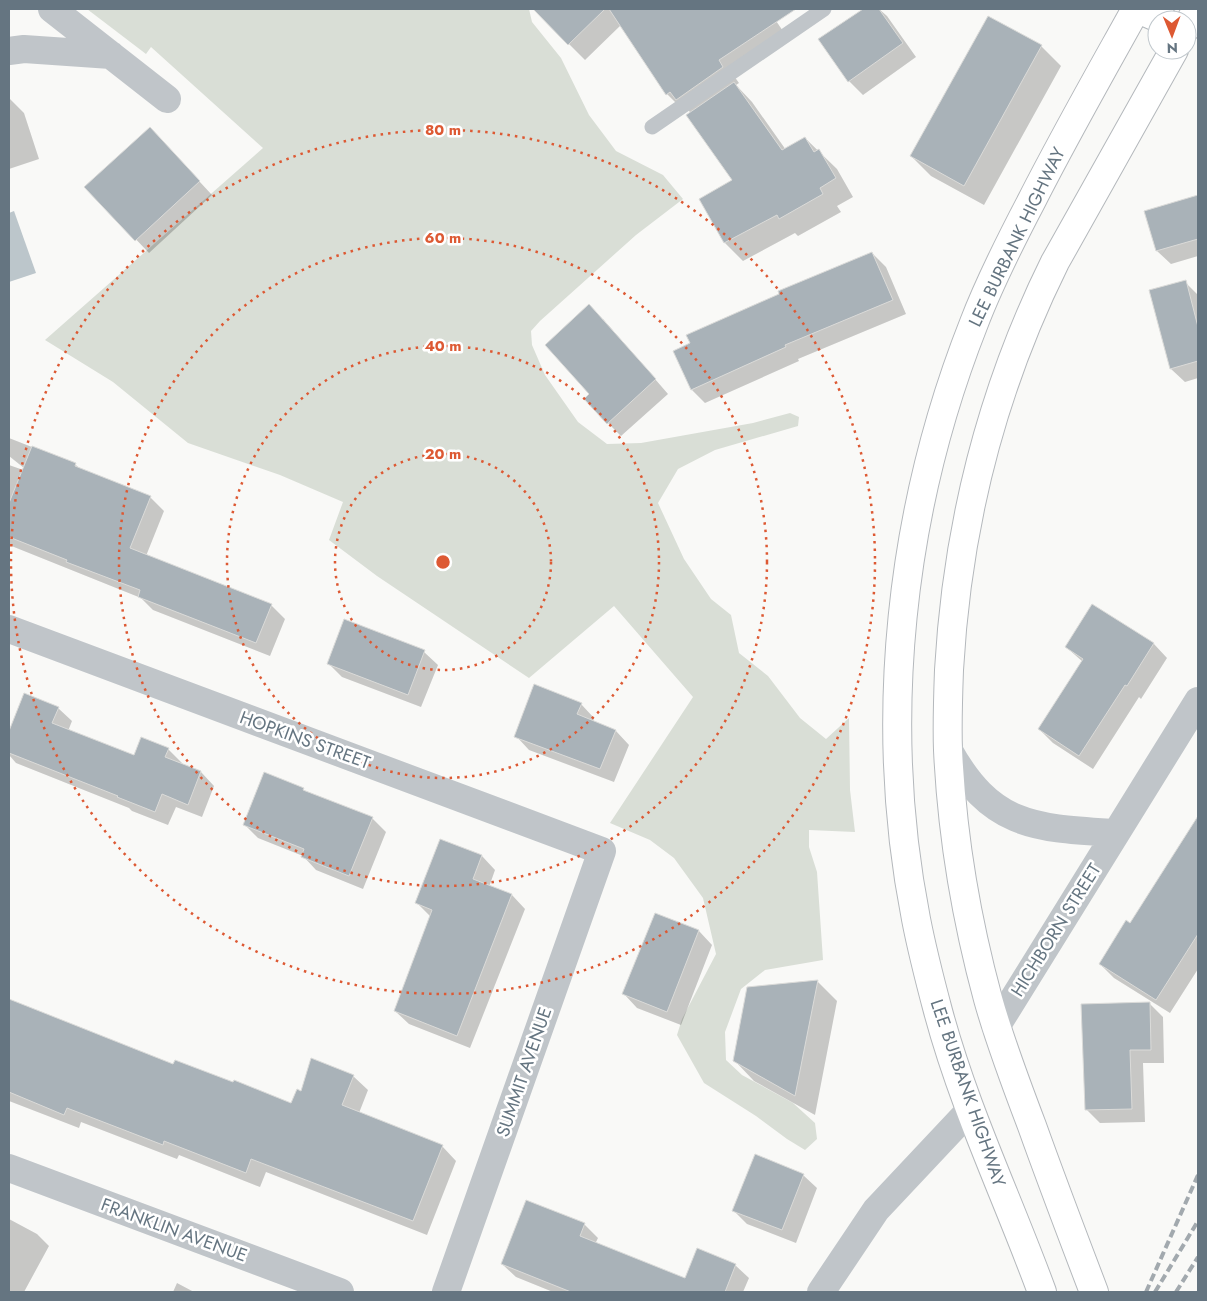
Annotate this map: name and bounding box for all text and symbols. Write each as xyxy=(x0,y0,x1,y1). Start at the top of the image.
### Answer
north arrow xyxy=(1147,10,1197,60)
text: N xyxy=(1166,38,1178,58)
text: 80 m xyxy=(425,119,461,141)
street label: LEE BURBANK HIGHWAY xyxy=(962,142,1072,331)
text: 60 m xyxy=(425,227,461,249)
text: 40 m xyxy=(424,335,462,357)
text: 20 m xyxy=(425,443,461,465)
centre of rings xyxy=(434,553,452,571)
street label: HOPKINS STREET xyxy=(236,704,375,776)
street label: HICHBORN STREET xyxy=(1005,858,1108,1002)
street label: LEE BURBANK HIGHWAY xyxy=(924,996,1013,1191)
street label: SUMMIT AVENUE xyxy=(490,1004,558,1140)
street label: FRANKLIN AVENUE xyxy=(97,1191,251,1269)

